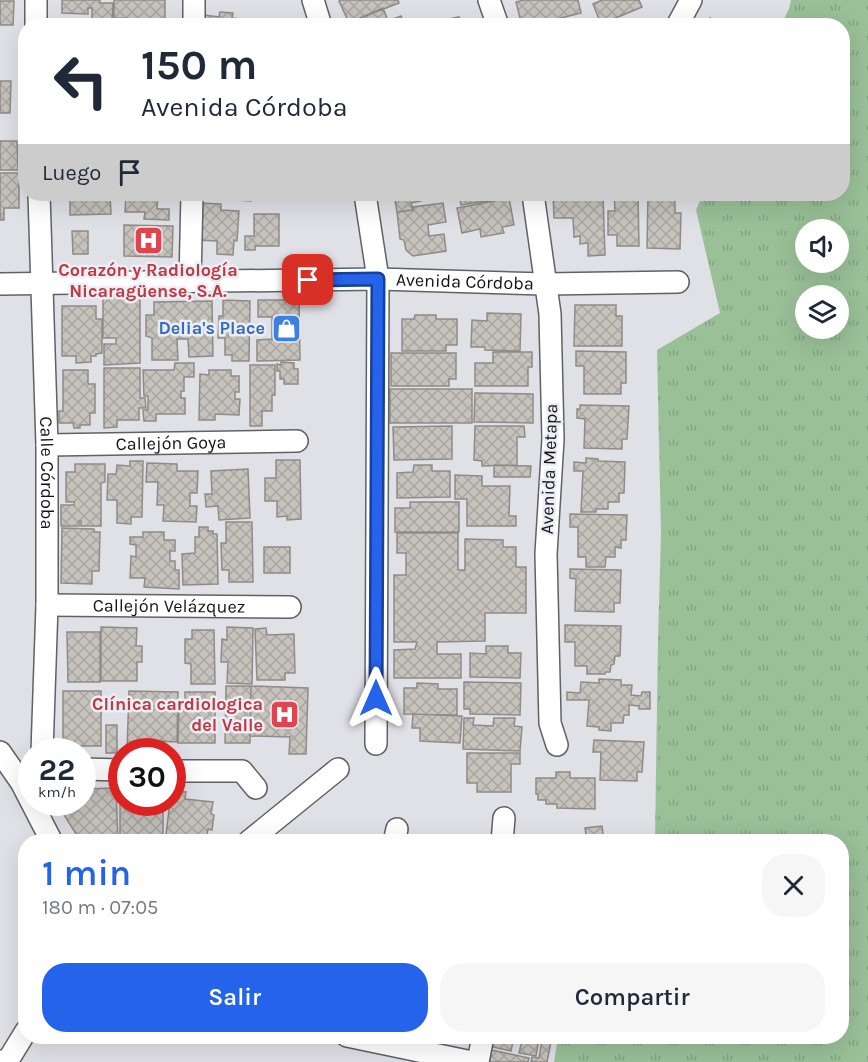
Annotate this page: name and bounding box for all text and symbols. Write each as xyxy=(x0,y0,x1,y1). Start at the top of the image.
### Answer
text: 150 m xyxy=(141,40,257,90)
icon: left xyxy=(42,42,120,120)
text: Avenida Córdoba xyxy=(141,91,348,123)
icon: arrive xyxy=(113,156,146,189)
text: Luego xyxy=(42,160,101,186)
map controls xyxy=(795,219,849,339)
button: sound xyxy=(795,219,849,273)
hospital icon: Corazón y Radiología Nicaragüense, S.A. xyxy=(132,225,164,257)
pin xyxy=(282,254,333,305)
place label: Corazón y Radiología Nicaragüense, S.A. xyxy=(58,259,238,302)
icon: arrive xyxy=(291,263,324,296)
street label: Avenida Córdoba xyxy=(396,269,534,295)
button: layers xyxy=(795,285,849,339)
shop icon: Delia's Place xyxy=(270,312,302,344)
place label: Delia's Place xyxy=(158,317,265,339)
street label: Avenida Metapa xyxy=(536,403,562,535)
street label: Calle Córdoba xyxy=(35,416,58,529)
street label: Callejón Goya xyxy=(115,431,227,455)
street label: Callejón Velázquez xyxy=(93,594,245,618)
position arrow xyxy=(344,666,408,730)
place label: Clínica cardiologica del Valle xyxy=(92,693,263,736)
hospital icon: Clínica cardiologica del Valle xyxy=(268,698,300,730)
speed limit sign: 30 xyxy=(108,738,186,816)
text: 22 xyxy=(39,752,75,788)
text: km/h xyxy=(38,783,76,801)
text: 1 min xyxy=(42,852,131,894)
button: close xyxy=(762,854,825,917)
text: 180 m · 07:05 xyxy=(42,896,158,919)
button: Salir xyxy=(42,963,428,1032)
button: Compartir xyxy=(440,963,825,1032)

